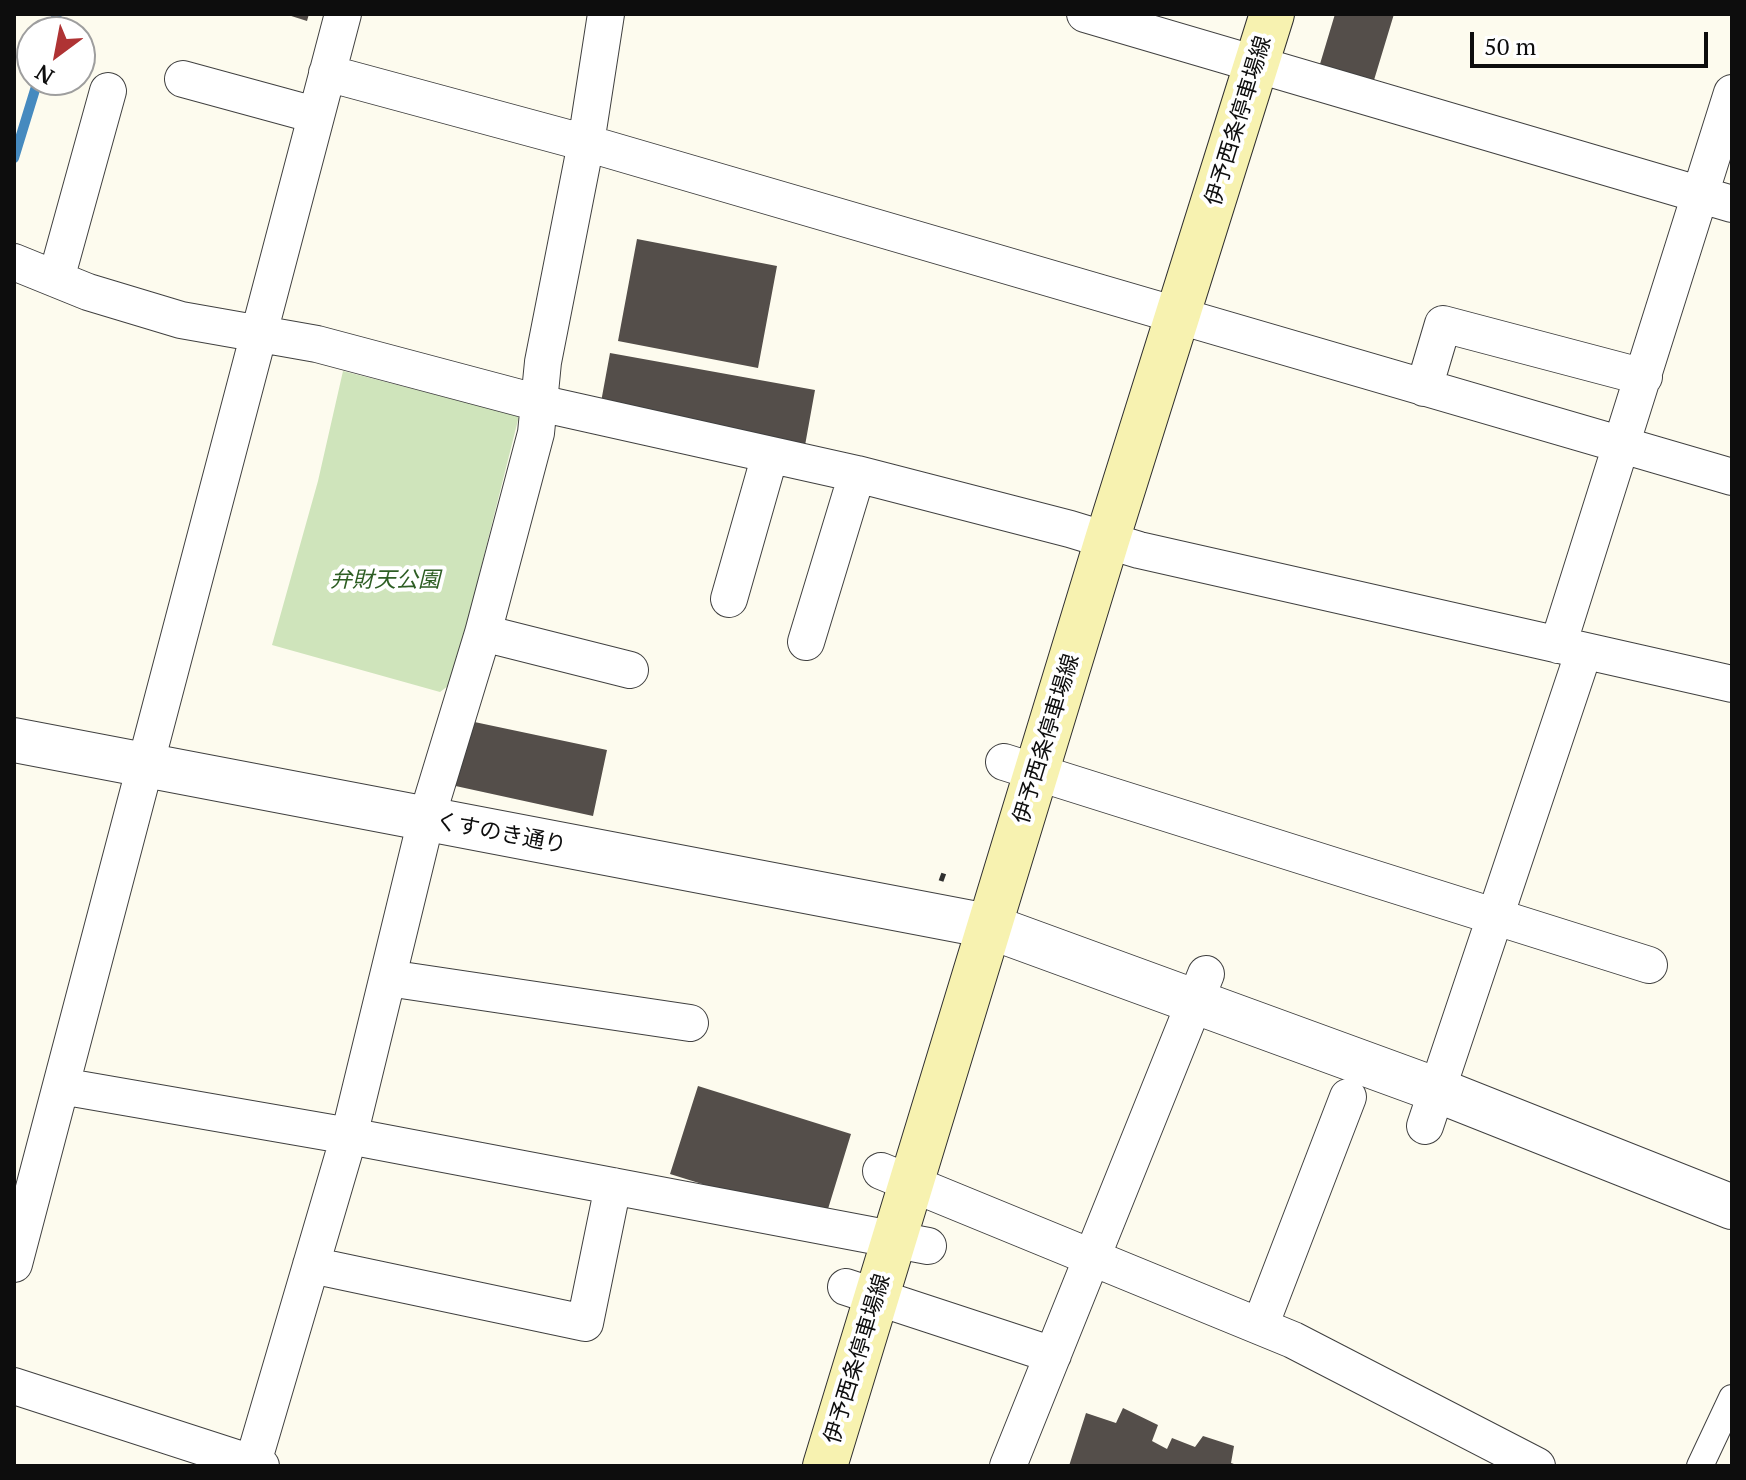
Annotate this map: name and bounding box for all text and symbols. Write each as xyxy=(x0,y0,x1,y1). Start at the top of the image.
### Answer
north arrow xyxy=(16,16,96,96)
scale bar xyxy=(1474,16,1712,66)
text: 50 m xyxy=(1484,30,1536,62)
street label: 伊予西条停車場線 xyxy=(1201,33,1277,209)
text: N xyxy=(29,58,59,92)
park label: 弁財天公園 xyxy=(330,568,440,594)
street label: 伊予西条停車場線 xyxy=(1009,651,1085,827)
street label: くすのき通り xyxy=(434,808,568,860)
street label: 伊予西条停車場線 xyxy=(820,1271,896,1447)

